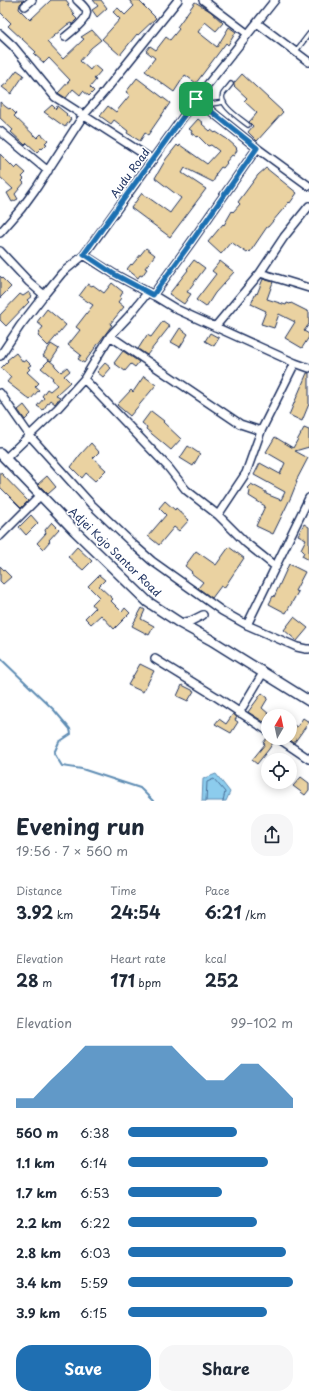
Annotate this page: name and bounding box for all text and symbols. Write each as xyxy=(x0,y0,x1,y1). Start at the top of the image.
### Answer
pin xyxy=(179,82,213,116)
icon: arrive xyxy=(185,88,207,110)
street label: Audu Road xyxy=(106,144,153,201)
street label: Adjei Kojo Santor Road xyxy=(65,503,165,600)
north arrow xyxy=(261,709,297,745)
map controls xyxy=(261,709,297,789)
button: locate xyxy=(261,753,297,789)
text: Evening run xyxy=(16,809,145,842)
button: share xyxy=(251,814,293,856)
text: 19:56 · 7 × 560 m xyxy=(16,841,128,860)
text: Distance xyxy=(16,882,62,899)
text: Time xyxy=(110,882,136,899)
text: Pace xyxy=(205,882,229,899)
text: 3.92 xyxy=(16,899,53,925)
text: 24:54 xyxy=(110,899,161,925)
text: 6:21 xyxy=(205,899,242,925)
text: km xyxy=(53,906,73,923)
text: /km xyxy=(242,906,266,923)
text: Elevation xyxy=(16,950,63,967)
text: Heart rate xyxy=(110,950,166,967)
text: kcal xyxy=(205,950,227,967)
text: 28 xyxy=(16,967,39,993)
text: 171 xyxy=(110,967,135,993)
text: 252 xyxy=(205,967,239,993)
text: m xyxy=(39,974,52,991)
text: bpm xyxy=(135,974,161,991)
text: Elevation xyxy=(16,1013,72,1032)
text: 99–102 m xyxy=(231,1013,293,1032)
text: 560 m xyxy=(16,1123,58,1142)
text: 6:38 xyxy=(80,1123,110,1142)
text: 1.1 km xyxy=(16,1153,55,1172)
text: 6:14 xyxy=(80,1153,107,1172)
text: 1.7 km xyxy=(16,1183,57,1202)
text: 6:53 xyxy=(80,1183,110,1202)
text: 2.2 km xyxy=(16,1213,62,1232)
text: 6:22 xyxy=(80,1213,110,1232)
text: 2.8 km xyxy=(16,1243,61,1262)
text: 6:03 xyxy=(80,1243,111,1262)
text: 3.4 km xyxy=(16,1273,61,1292)
text: 5:59 xyxy=(80,1273,108,1292)
text: 3.9 km xyxy=(16,1303,60,1322)
text: 6:15 xyxy=(80,1303,107,1322)
button: Save xyxy=(16,1345,151,1391)
button: Share xyxy=(159,1345,293,1391)

